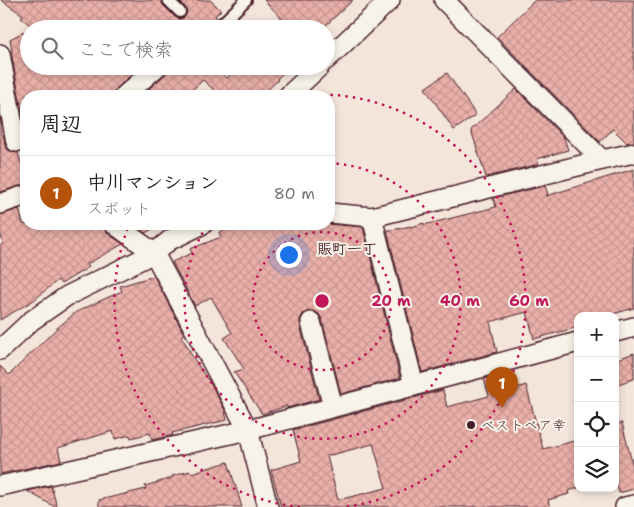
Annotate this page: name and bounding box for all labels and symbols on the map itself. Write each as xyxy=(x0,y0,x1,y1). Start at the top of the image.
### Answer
district label: 賑町一丁 xyxy=(317,239,377,259)
your location xyxy=(276,242,302,268)
text: 20 m xyxy=(371,291,411,311)
text: 40 m xyxy=(440,291,480,311)
text: 60 m xyxy=(509,291,549,311)
centre of rings xyxy=(313,292,331,310)
pin: 1 xyxy=(486,367,518,408)
place label: ベストペア幸 xyxy=(481,416,566,434)
marker: ベストペア幸 xyxy=(465,419,477,431)

